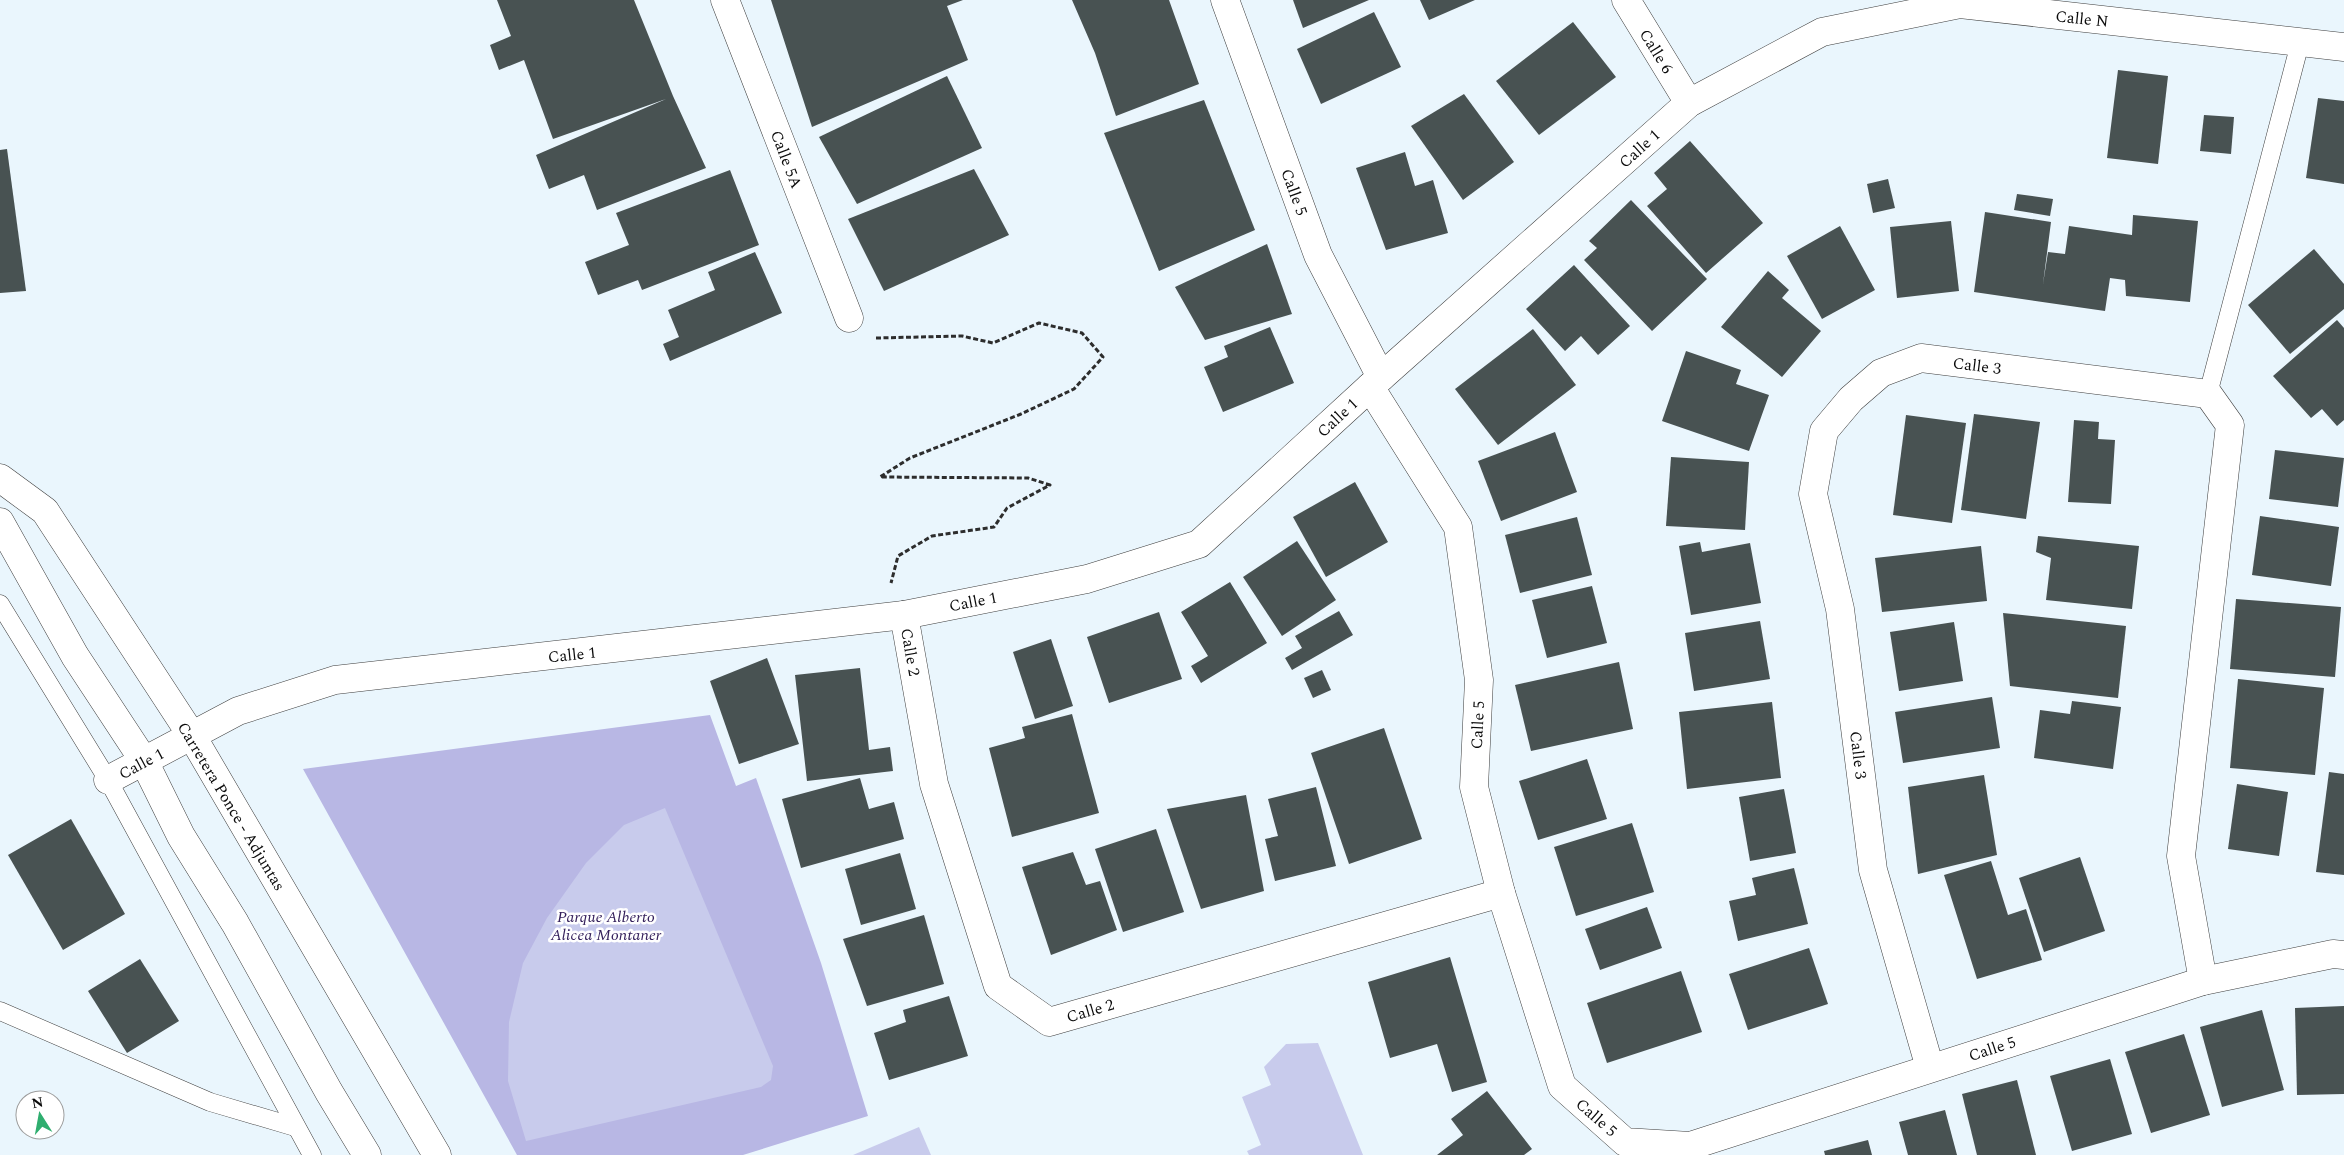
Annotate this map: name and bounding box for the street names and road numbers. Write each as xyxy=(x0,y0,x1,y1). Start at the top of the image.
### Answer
street label: Calle N xyxy=(2054,4,2110,34)
street label: Calle 6 xyxy=(1633,25,1679,78)
street label: Calle 1 xyxy=(1614,124,1666,174)
street label: Calle 5A xyxy=(764,127,808,192)
street label: Calle 5 xyxy=(1274,165,1314,219)
street label: Calle 3 xyxy=(1951,351,2002,381)
street label: Calle 1 xyxy=(1312,392,1364,443)
street label: Calle 1 xyxy=(947,586,999,618)
street label: Calle 2 xyxy=(894,626,926,678)
street label: Calle 1 xyxy=(547,641,597,669)
street label: Calle 5 xyxy=(1465,700,1491,750)
street label: Carretera Ponce - Adjuntas xyxy=(171,718,291,896)
street label: Calle 3 xyxy=(1843,730,1873,781)
street label: Calle 1 xyxy=(114,742,169,786)
street label: Calle 2 xyxy=(1064,993,1117,1029)
street label: Calle 5 xyxy=(1966,1030,2019,1068)
street label: Calle 5 xyxy=(1570,1093,1623,1143)

